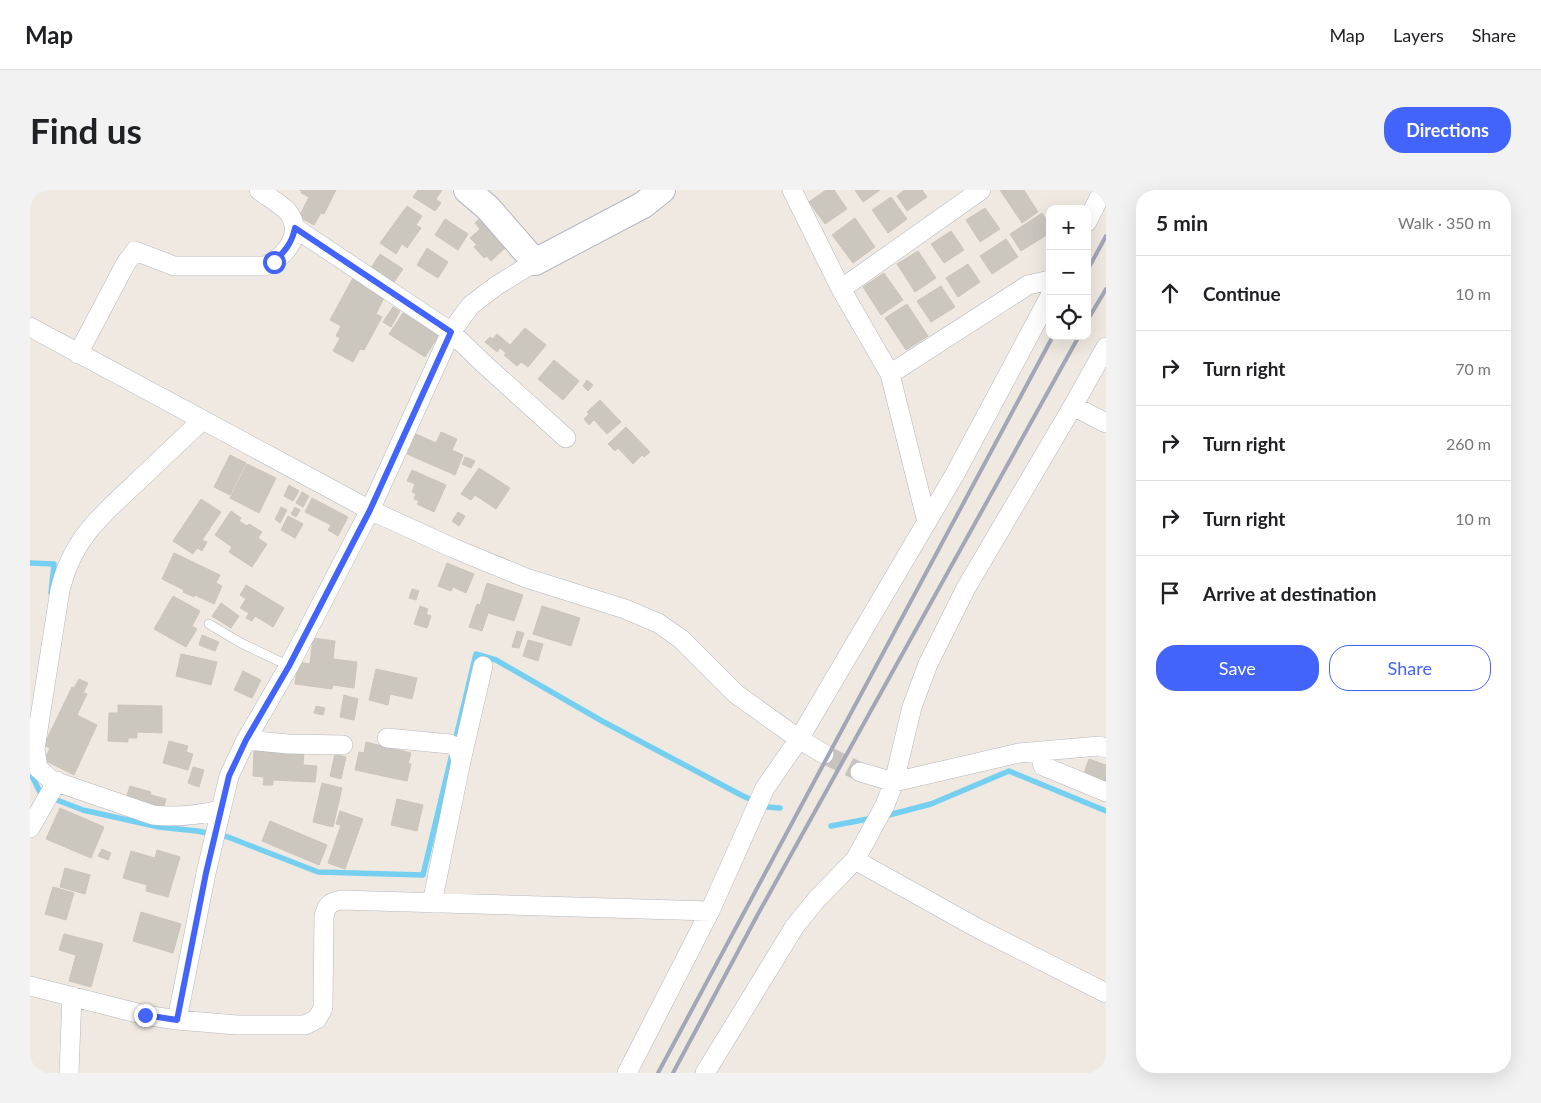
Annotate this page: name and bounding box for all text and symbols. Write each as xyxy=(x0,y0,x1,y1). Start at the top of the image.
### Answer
text: Map xyxy=(25,20,73,49)
text: Map xyxy=(1329,24,1365,46)
text: Layers xyxy=(1393,24,1444,46)
text: Share xyxy=(1472,24,1516,46)
button: Directions xyxy=(1384,107,1511,153)
text: Find us xyxy=(30,109,142,151)
map controls xyxy=(1046,205,1091,340)
button: + xyxy=(1046,205,1091,250)
text: 5 min xyxy=(1156,210,1208,235)
text: Walk · 350 m xyxy=(1398,213,1491,232)
button: − xyxy=(1046,250,1091,295)
route start xyxy=(263,251,286,274)
icon: ahead xyxy=(1156,279,1184,307)
text: Continue xyxy=(1203,282,1281,305)
text: 10 m xyxy=(1455,284,1491,303)
button: locate xyxy=(1046,295,1091,340)
icon: right xyxy=(1156,354,1184,382)
text: Turn right xyxy=(1203,357,1285,380)
text: 70 m xyxy=(1455,359,1491,378)
icon: right xyxy=(1156,429,1184,457)
text: Turn right xyxy=(1203,432,1285,455)
text: 260 m xyxy=(1446,434,1491,453)
icon: right xyxy=(1156,504,1184,532)
text: Turn right xyxy=(1203,507,1285,530)
text: 10 m xyxy=(1455,509,1491,528)
icon: arrive xyxy=(1156,579,1184,607)
text: Arrive at destination xyxy=(1203,582,1376,605)
button: Save xyxy=(1156,645,1319,691)
button: Share xyxy=(1329,645,1491,691)
route end xyxy=(134,1004,157,1027)

